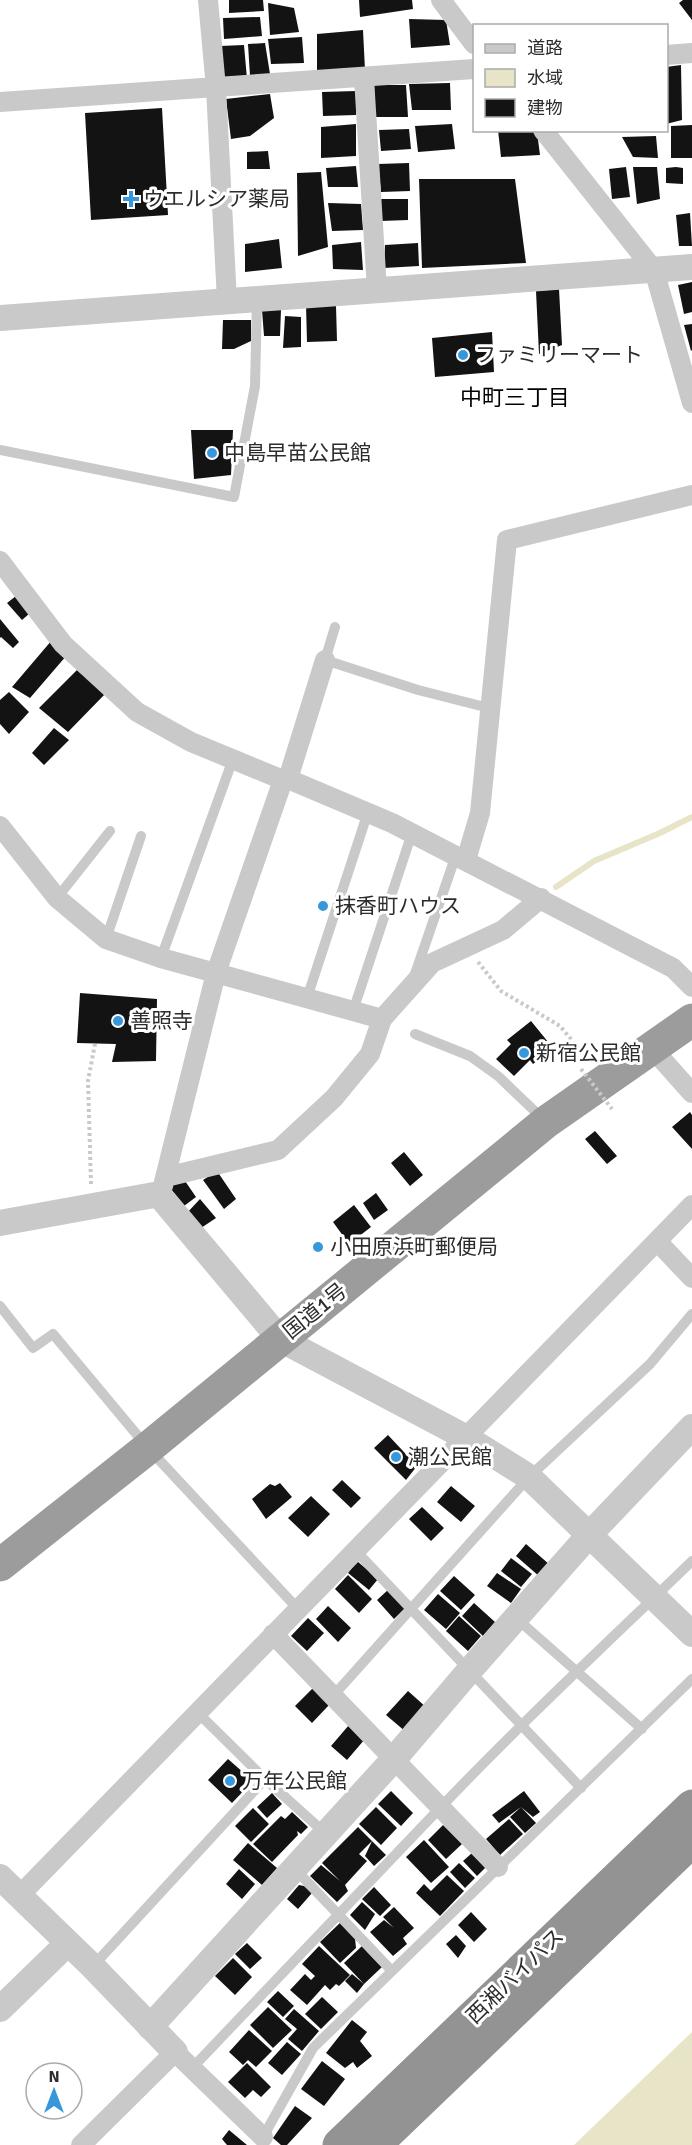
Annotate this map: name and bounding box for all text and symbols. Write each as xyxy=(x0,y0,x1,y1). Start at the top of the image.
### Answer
legend xyxy=(473,24,668,132)
text: 道路 xyxy=(527,37,563,59)
text: 水域 xyxy=(527,67,563,89)
text: 建物 xyxy=(527,97,563,119)
place label: ウエルシア薬局 xyxy=(143,186,290,212)
marker: ウエルシア薬局 xyxy=(124,192,138,206)
place label: ファミリーマート xyxy=(475,342,643,368)
marker: ファミリーマート xyxy=(456,348,470,362)
district label: 中町三丁目 xyxy=(460,384,570,411)
place label: 中島早苗公民館 xyxy=(224,440,371,466)
marker: 中島早苗公民館 xyxy=(205,446,219,460)
place label: 抹香町ハウス xyxy=(335,893,461,919)
marker: 抹香町ハウス xyxy=(316,899,330,913)
place label: 善照寺 xyxy=(130,1008,193,1034)
marker: 善照寺 xyxy=(111,1014,125,1028)
place label: 新宿公民館 xyxy=(536,1040,641,1066)
marker: 新宿公民館 xyxy=(517,1046,531,1060)
place label: 小田原浜町郵便局 xyxy=(330,1234,498,1260)
marker: 小田原浜町郵便局 xyxy=(311,1240,325,1254)
street label: 国道1号 xyxy=(278,1278,352,1344)
place label: 潮公民館 xyxy=(408,1444,492,1470)
marker: 潮公民館 xyxy=(389,1450,403,1464)
place label: 万年公民館 xyxy=(242,1768,347,1794)
marker: 万年公民館 xyxy=(223,1774,237,1788)
street label: 西湘バイパス xyxy=(461,1923,569,2029)
north arrow xyxy=(24,2061,84,2121)
text: N xyxy=(48,2067,60,2087)

